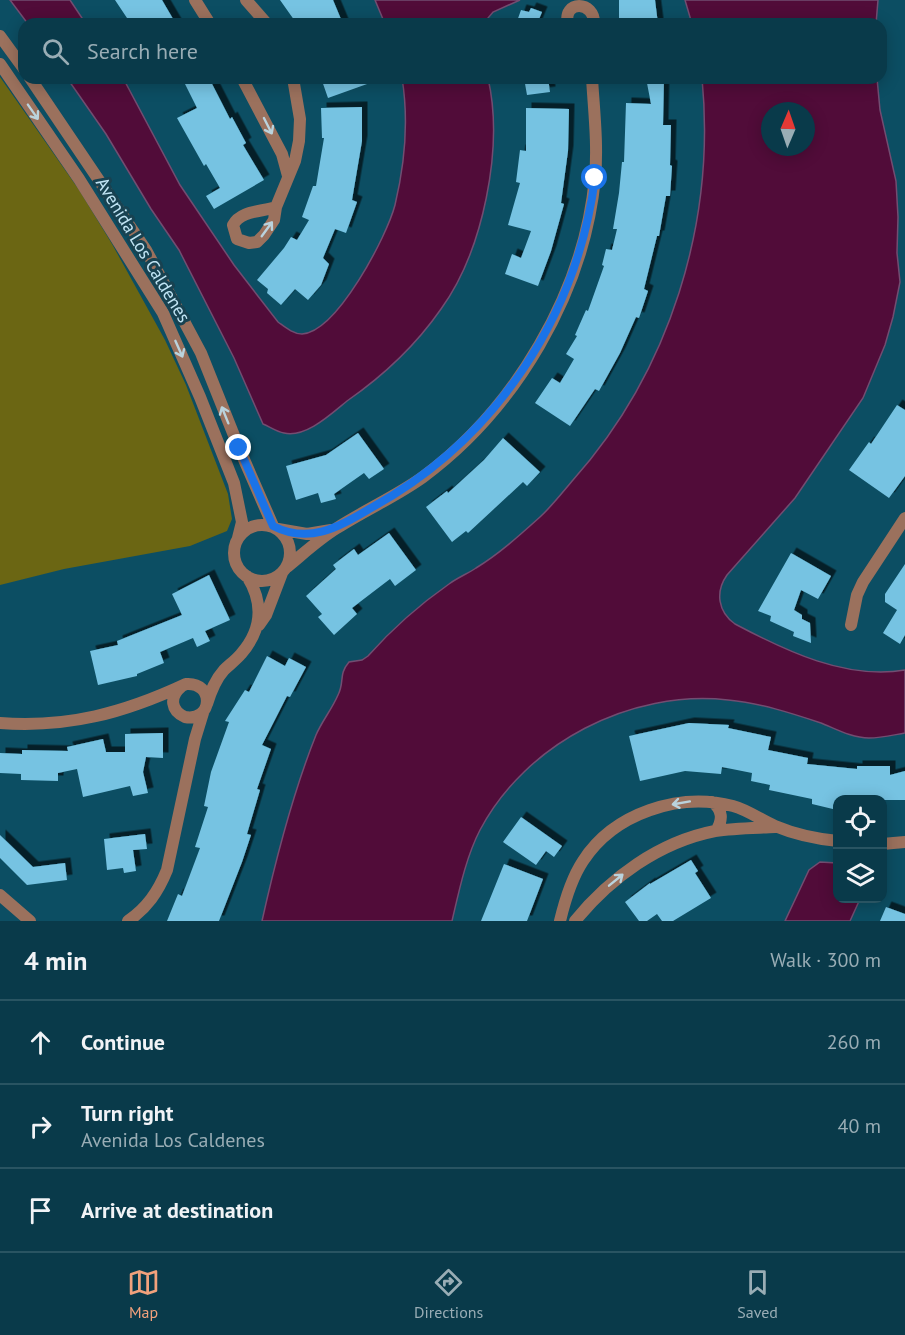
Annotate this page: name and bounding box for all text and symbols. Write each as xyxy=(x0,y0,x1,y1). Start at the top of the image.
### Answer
search box xyxy=(18,18,887,84)
icon: search xyxy=(39,35,72,68)
text: Search here xyxy=(87,37,198,65)
north arrow xyxy=(761,102,815,156)
one-way arrow xyxy=(27,103,39,119)
one-way arrow xyxy=(262,117,274,134)
route start xyxy=(581,164,607,190)
street label: Avenida Los Caldenes xyxy=(91,173,196,327)
one-way arrow xyxy=(261,222,273,238)
one-way arrow xyxy=(174,339,185,358)
one-way arrow xyxy=(219,406,230,425)
route end xyxy=(225,434,251,460)
map controls xyxy=(833,795,887,903)
button: locate xyxy=(833,795,887,849)
one-way arrow xyxy=(672,798,691,809)
button: layers xyxy=(833,849,887,903)
one-way arrow xyxy=(608,873,624,886)
text: 4 min xyxy=(24,944,87,977)
text: Walk · 300 m xyxy=(770,947,881,973)
icon: ahead xyxy=(24,1026,57,1059)
text: Continue xyxy=(81,1028,165,1056)
text: 260 m xyxy=(827,1029,881,1055)
text: Turn right xyxy=(81,1099,173,1127)
icon: right xyxy=(24,1110,57,1143)
text: 40 m xyxy=(838,1113,881,1139)
text: Avenida Los Caldenes xyxy=(81,1127,265,1153)
icon: arrive xyxy=(24,1194,57,1227)
text: Arrive at destination xyxy=(81,1196,273,1224)
tab: Map xyxy=(127,1266,160,1322)
tab: Directions xyxy=(414,1266,483,1322)
tab: Saved xyxy=(737,1266,778,1322)

